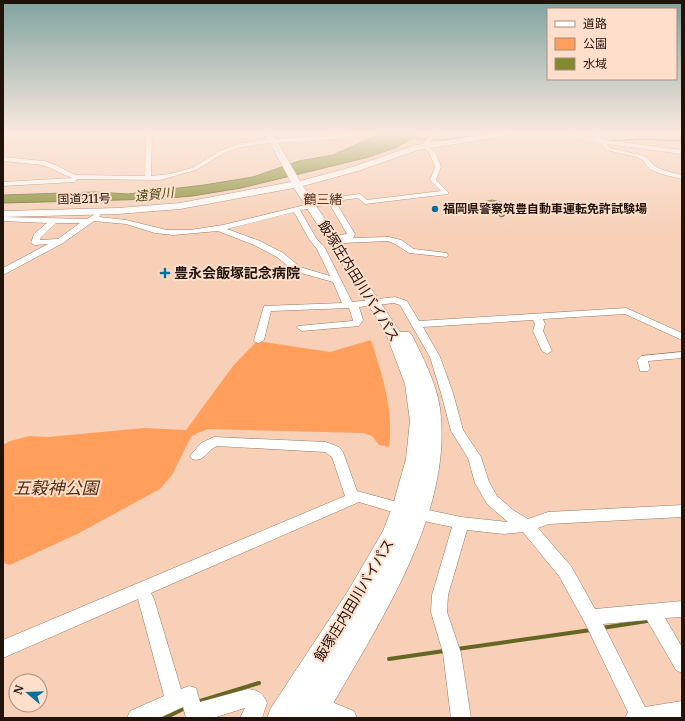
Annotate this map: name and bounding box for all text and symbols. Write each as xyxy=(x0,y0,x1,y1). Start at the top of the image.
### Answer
legend xyxy=(547,8,677,80)
text: 道路 xyxy=(583,16,607,31)
text: 公園 xyxy=(583,36,607,51)
text: 水域 xyxy=(583,56,607,71)
water label: 遠賀川 xyxy=(134,184,176,205)
street label: 国道211号 xyxy=(57,191,111,206)
district label: 鶴三緒 xyxy=(303,191,343,208)
place label: 福岡県警察筑豊自動車運転免許試験場 xyxy=(443,201,647,216)
marker: 福岡県警察筑豊自動車運転免許試験場 xyxy=(430,204,440,214)
street label: 飯塚庄内田川バイパス xyxy=(314,217,404,345)
place label: 豊永会飯塚記念病院 xyxy=(174,264,300,282)
marker: 豊永会飯塚記念病院 xyxy=(159,267,171,279)
park label: 五穀神公園 xyxy=(14,477,100,499)
street label: 飯塚庄内田川バイパス xyxy=(310,535,398,665)
north arrow xyxy=(8,673,48,713)
text: N xyxy=(11,683,27,696)

